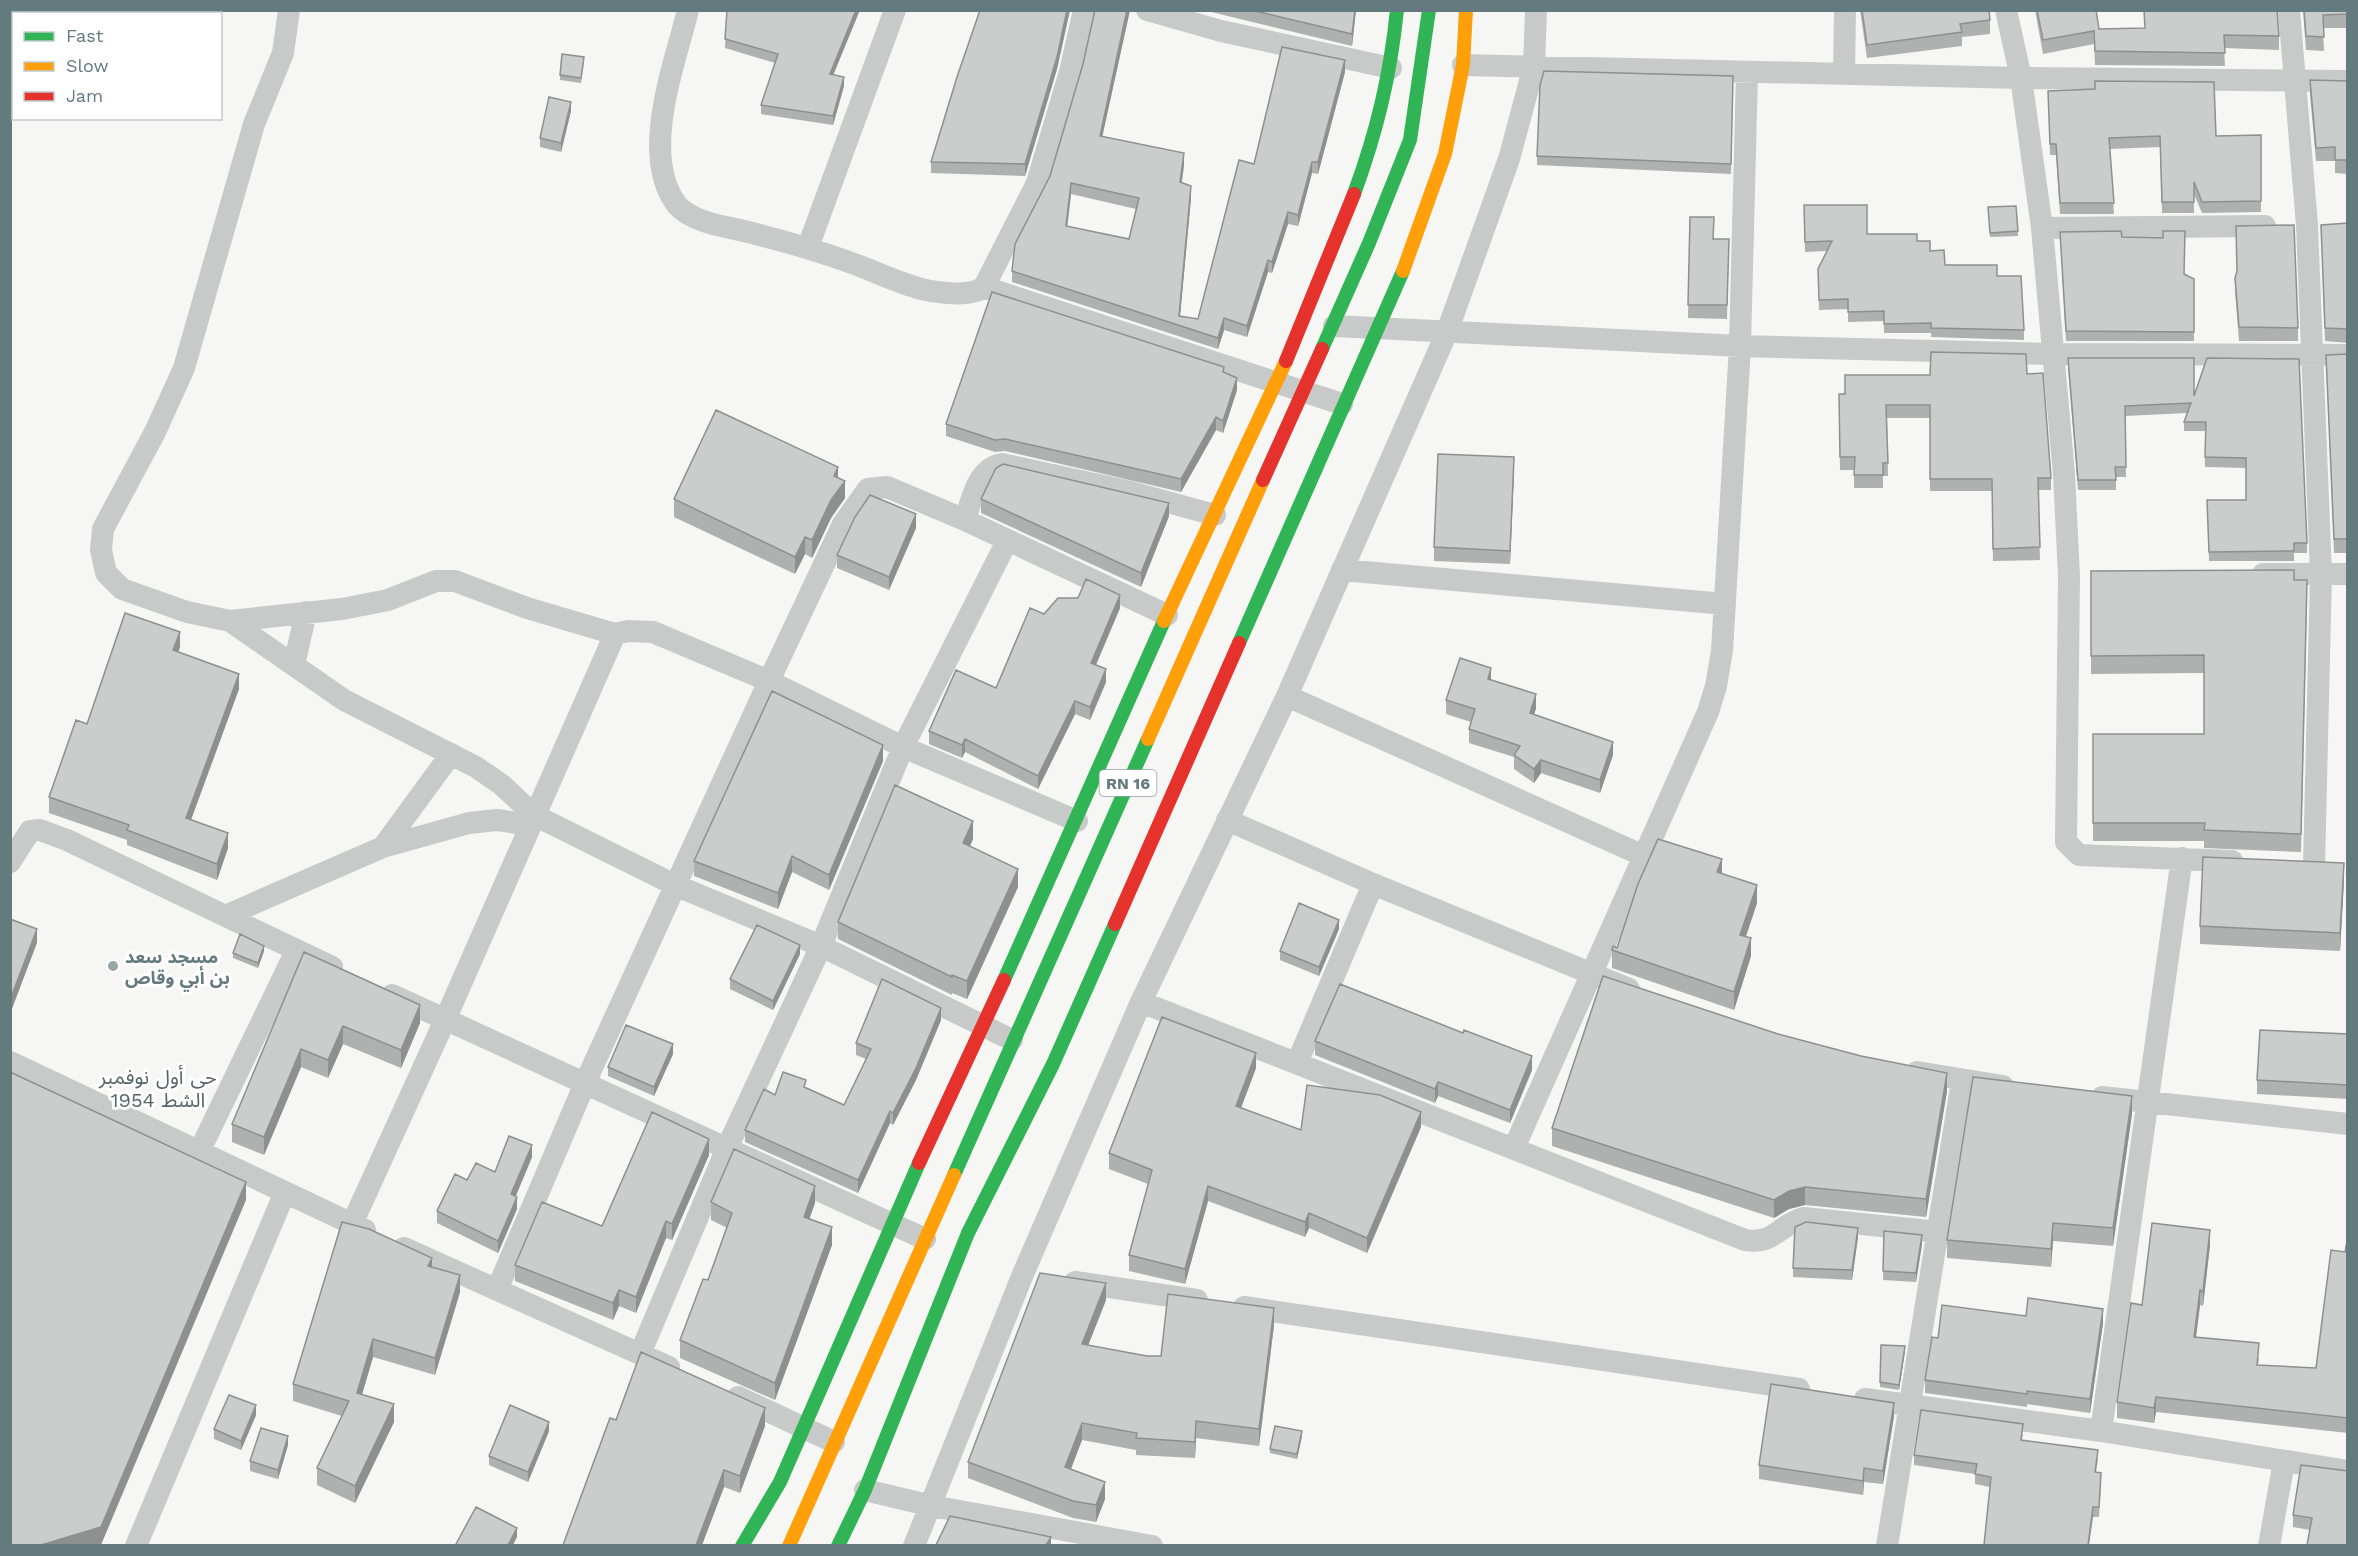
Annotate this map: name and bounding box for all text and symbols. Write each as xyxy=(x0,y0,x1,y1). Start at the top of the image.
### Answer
legend xyxy=(12,12,222,120)
text: Fast xyxy=(66,25,104,46)
text: Slow xyxy=(66,55,109,76)
text: Jam xyxy=(66,85,103,106)
road number: RN 16 xyxy=(1100,770,1156,796)
place label: مسجد سعد بن أبي وقاص xyxy=(125,946,230,992)
marker: مسجد سعد بن أبي وقاص xyxy=(106,959,120,973)
district label: حي أول نوفمبر 1954 الشط xyxy=(98,1065,217,1112)

